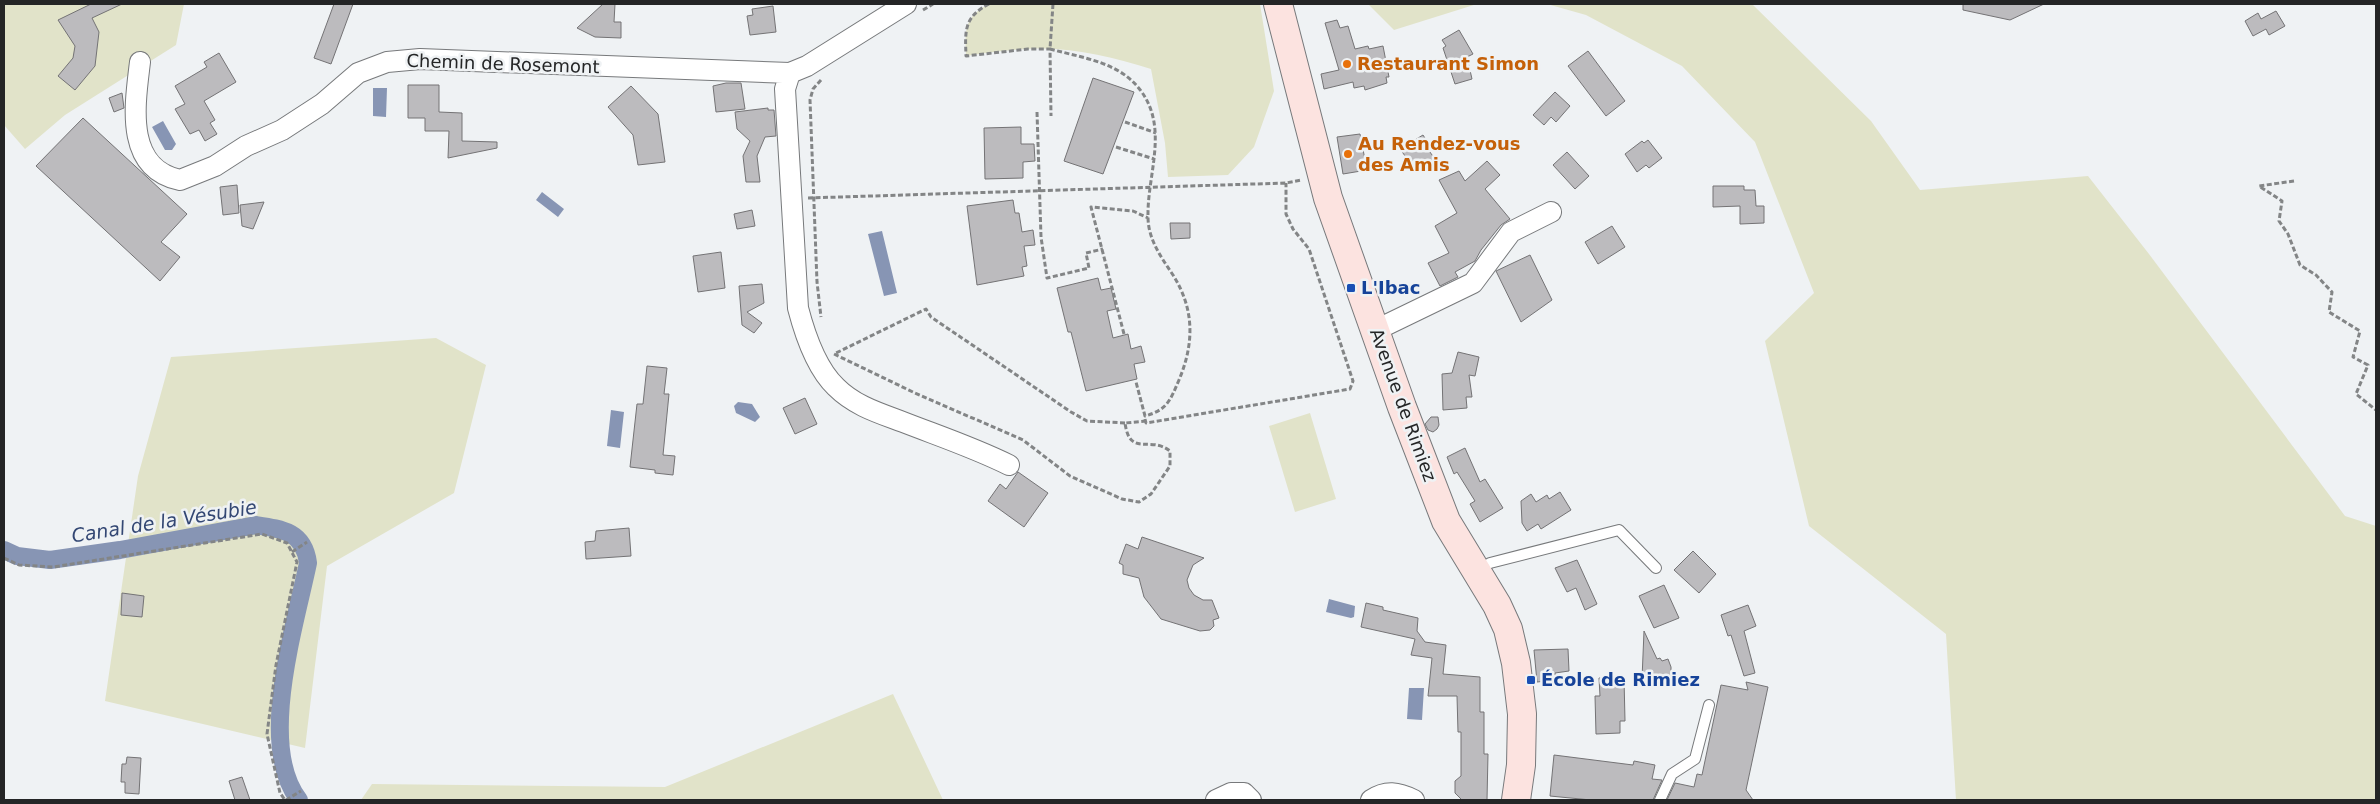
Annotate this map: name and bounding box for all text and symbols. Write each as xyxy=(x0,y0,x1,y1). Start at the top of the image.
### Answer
street label: Chemin de Rosemont xyxy=(406,50,600,77)
place label: Restaurant Simon xyxy=(1357,53,1539,74)
marker: Restaurant Simon xyxy=(1341,58,1353,70)
place label: Au Rendez-vous des Amis xyxy=(1358,133,1521,175)
marker: Au Rendez-vous des Amis xyxy=(1342,148,1354,160)
place label: L'Ibac xyxy=(1361,277,1420,298)
marker: L'Ibac xyxy=(1345,282,1357,294)
street label: Avenue de Rimiez xyxy=(1366,325,1441,484)
water label: Canal de la Vésubie xyxy=(70,495,258,547)
place label: École de Rimiez xyxy=(1541,669,1700,690)
marker: École de Rimiez xyxy=(1525,674,1537,686)

